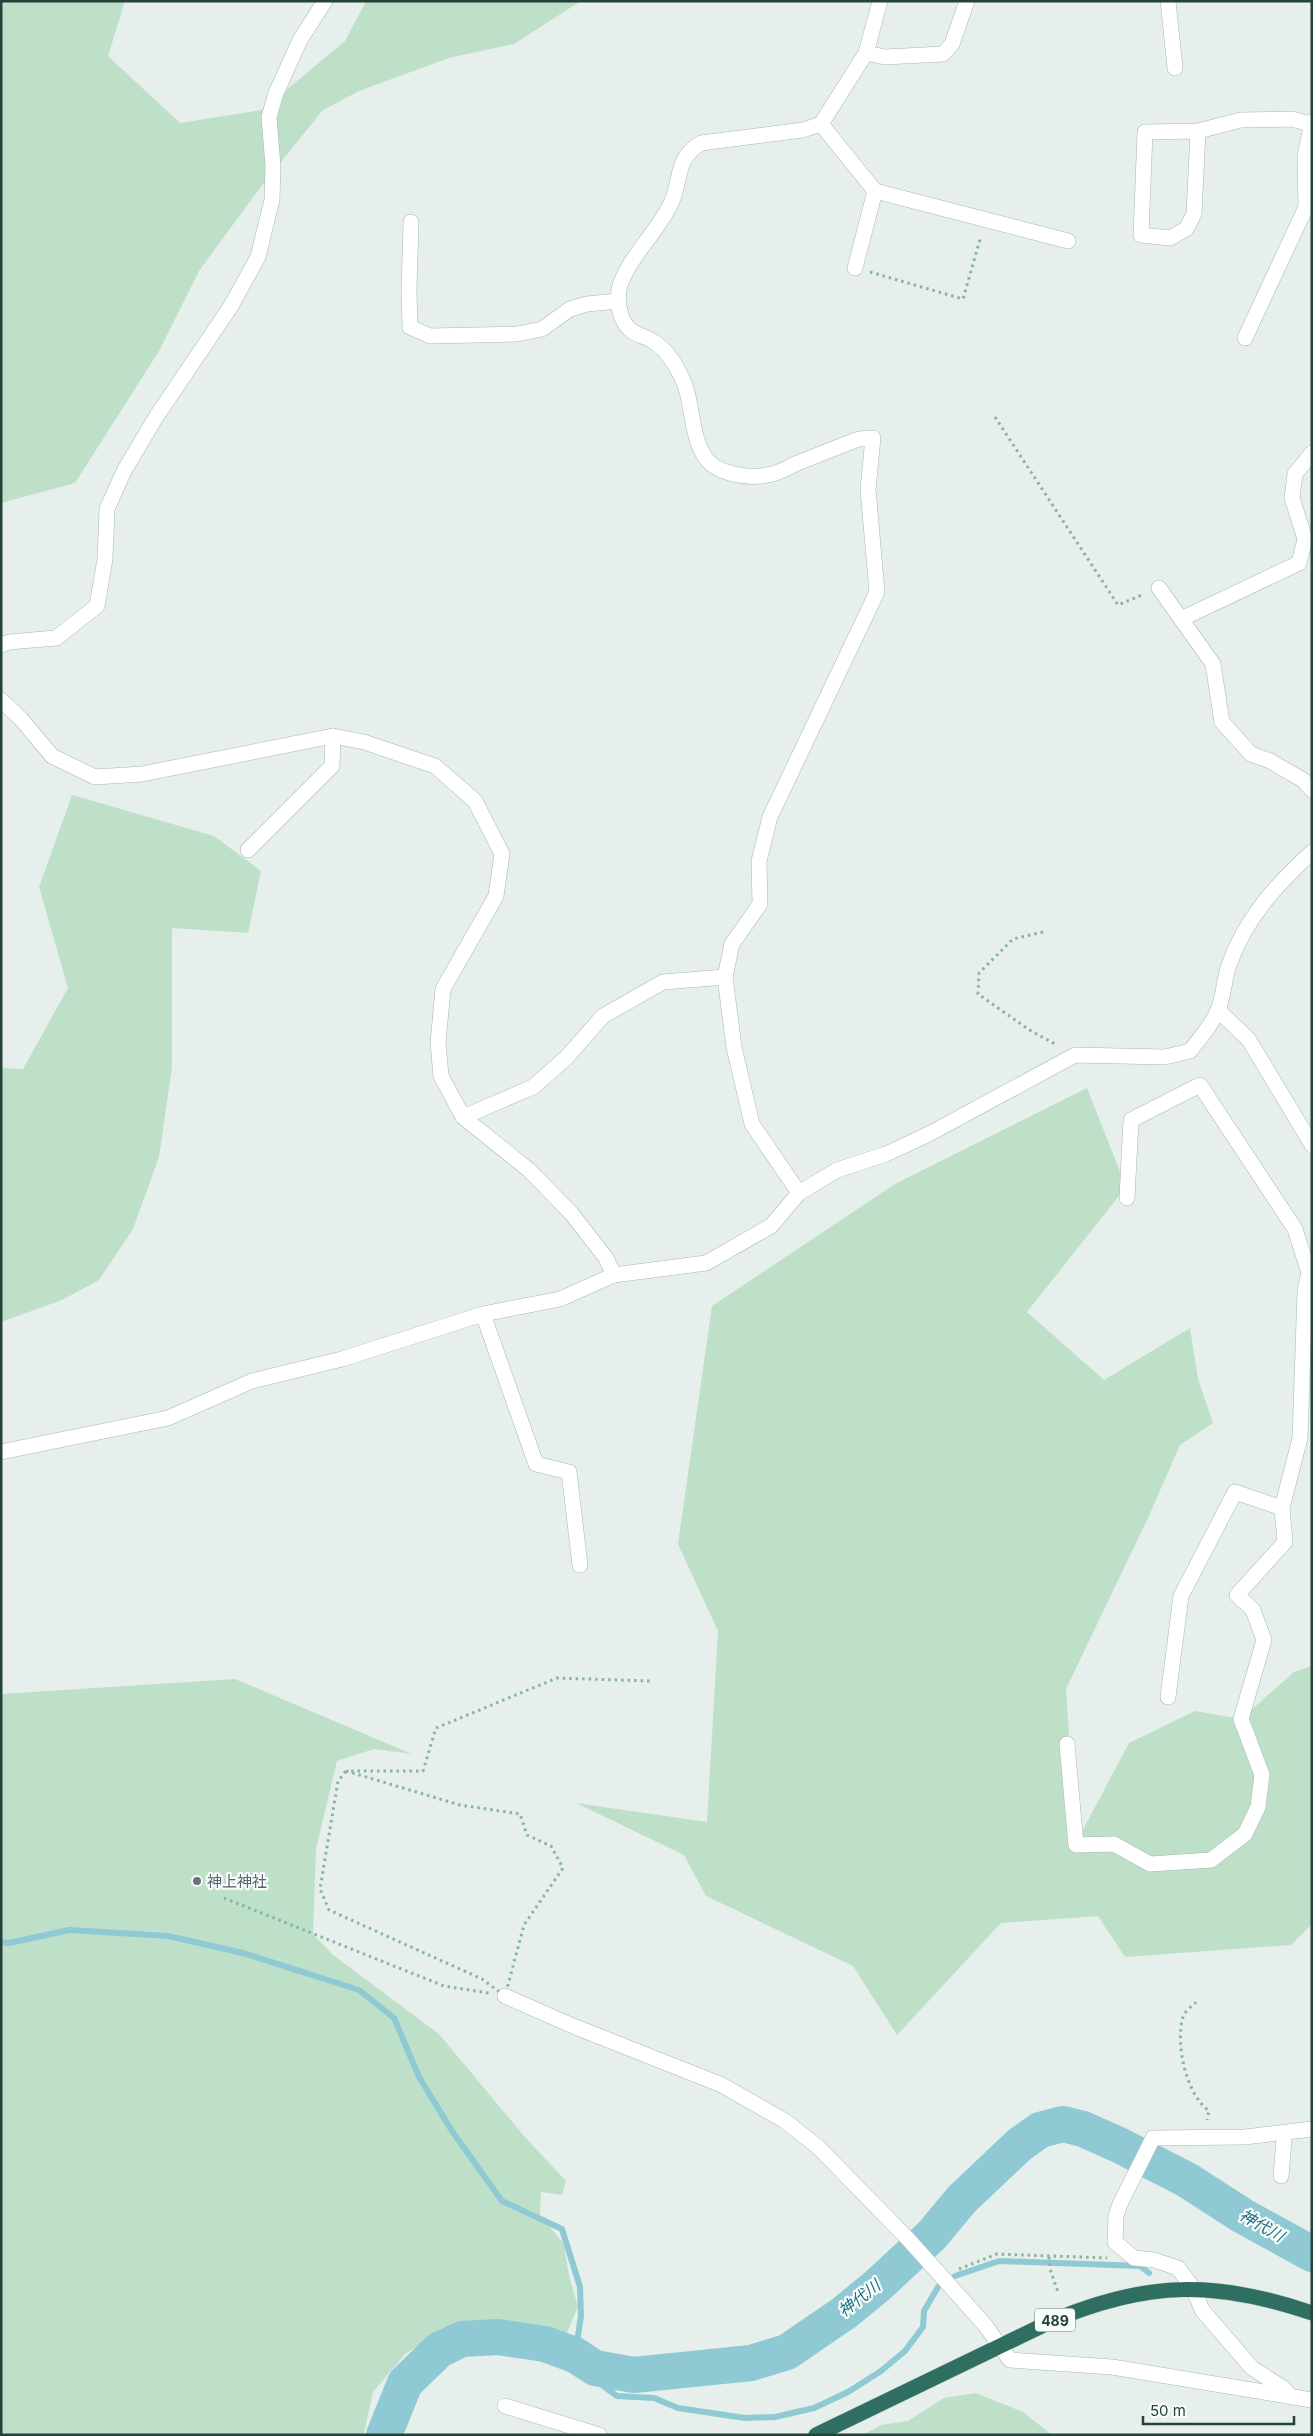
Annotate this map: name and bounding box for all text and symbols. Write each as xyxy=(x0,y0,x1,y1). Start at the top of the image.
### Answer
place label: 神上神社 xyxy=(207,1872,267,1891)
marker: 神上神社 xyxy=(191,1875,203,1887)
water label: 神代川 xyxy=(1236,2204,1290,2247)
water label: 神代川 xyxy=(834,2274,886,2321)
road number: 489 xyxy=(1035,2308,1075,2332)
scale bar xyxy=(1143,2394,1294,2426)
text: 50 m xyxy=(1150,2401,1186,2420)

